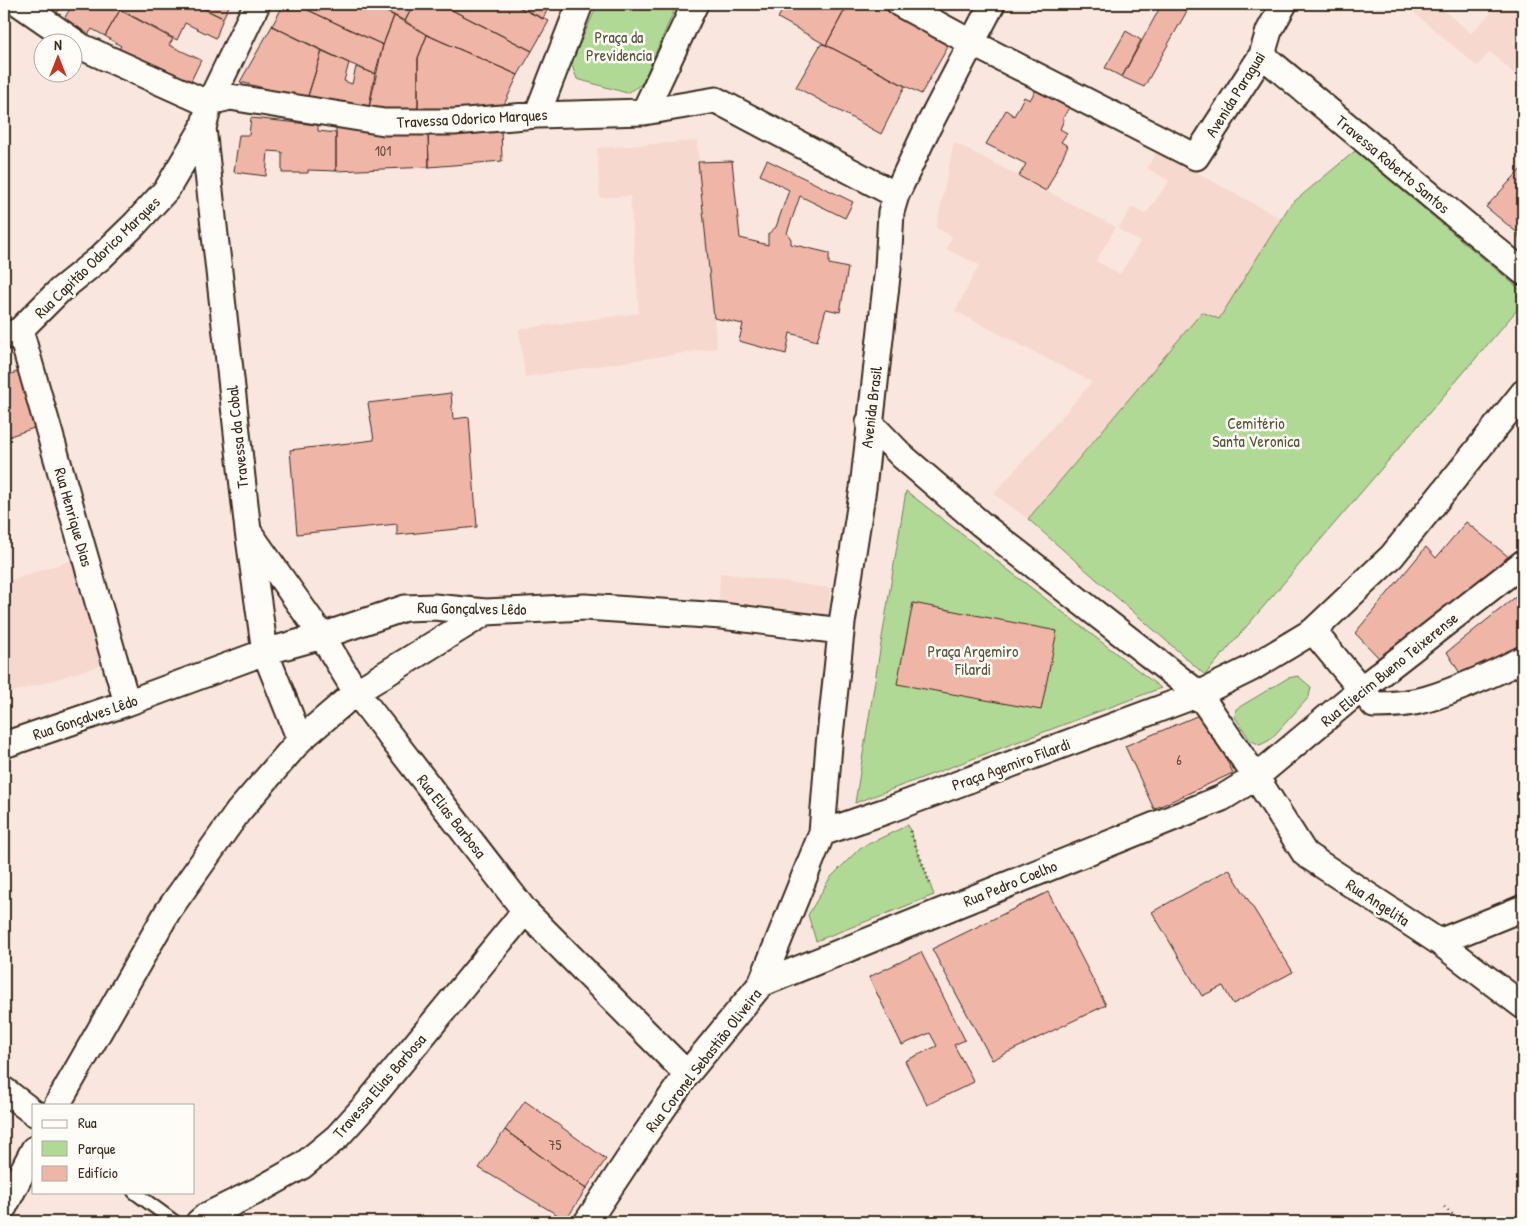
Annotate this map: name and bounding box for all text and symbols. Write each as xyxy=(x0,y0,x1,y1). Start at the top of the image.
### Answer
park label: Praça da Previdencia xyxy=(586,26,652,66)
north arrow xyxy=(32,32,82,82)
text: N xyxy=(54,35,62,54)
street label: Avenida Paraguai xyxy=(1200,47,1270,141)
street label: Travessa Odorico Marques xyxy=(396,103,548,133)
street label: Travessa Roberto Santos xyxy=(1331,110,1455,218)
house number: 101 xyxy=(375,141,391,160)
street label: Rua Capitão Odorico Marques xyxy=(29,191,165,323)
street label: Avenida Brasil xyxy=(855,364,887,449)
street label: Travessa da Cobal xyxy=(221,384,253,490)
park label: Cemitério Santa Veronica xyxy=(1212,412,1300,452)
street label: Rua Henrique Dias xyxy=(49,465,99,569)
street label: Rua Gonçalves Lêdo xyxy=(417,596,527,620)
street label: Rua Eliecim Bueno Teixerense xyxy=(1316,606,1463,731)
park label: Praça Argemiro Filardi xyxy=(928,640,1019,680)
street label: Rua Gonçalves Lêdo xyxy=(30,689,141,745)
street label: Praça Agemiro Filardi xyxy=(949,732,1073,796)
house number: 6 xyxy=(1176,750,1182,769)
street label: Rua Elias Barbosa xyxy=(412,770,492,862)
street label: Rua Pedro Coelho xyxy=(960,854,1061,912)
street label: Rua Angelita xyxy=(1342,873,1414,931)
street label: Rua Coronel Sebastião Oliveira xyxy=(640,984,766,1136)
street label: Travessa Elias Barbosa xyxy=(327,1029,431,1143)
legend xyxy=(32,1104,195,1194)
text: Rua xyxy=(78,1112,97,1133)
house number: 75 xyxy=(549,1135,562,1154)
text: Parque xyxy=(78,1138,116,1159)
text: Edifício xyxy=(78,1162,118,1183)

